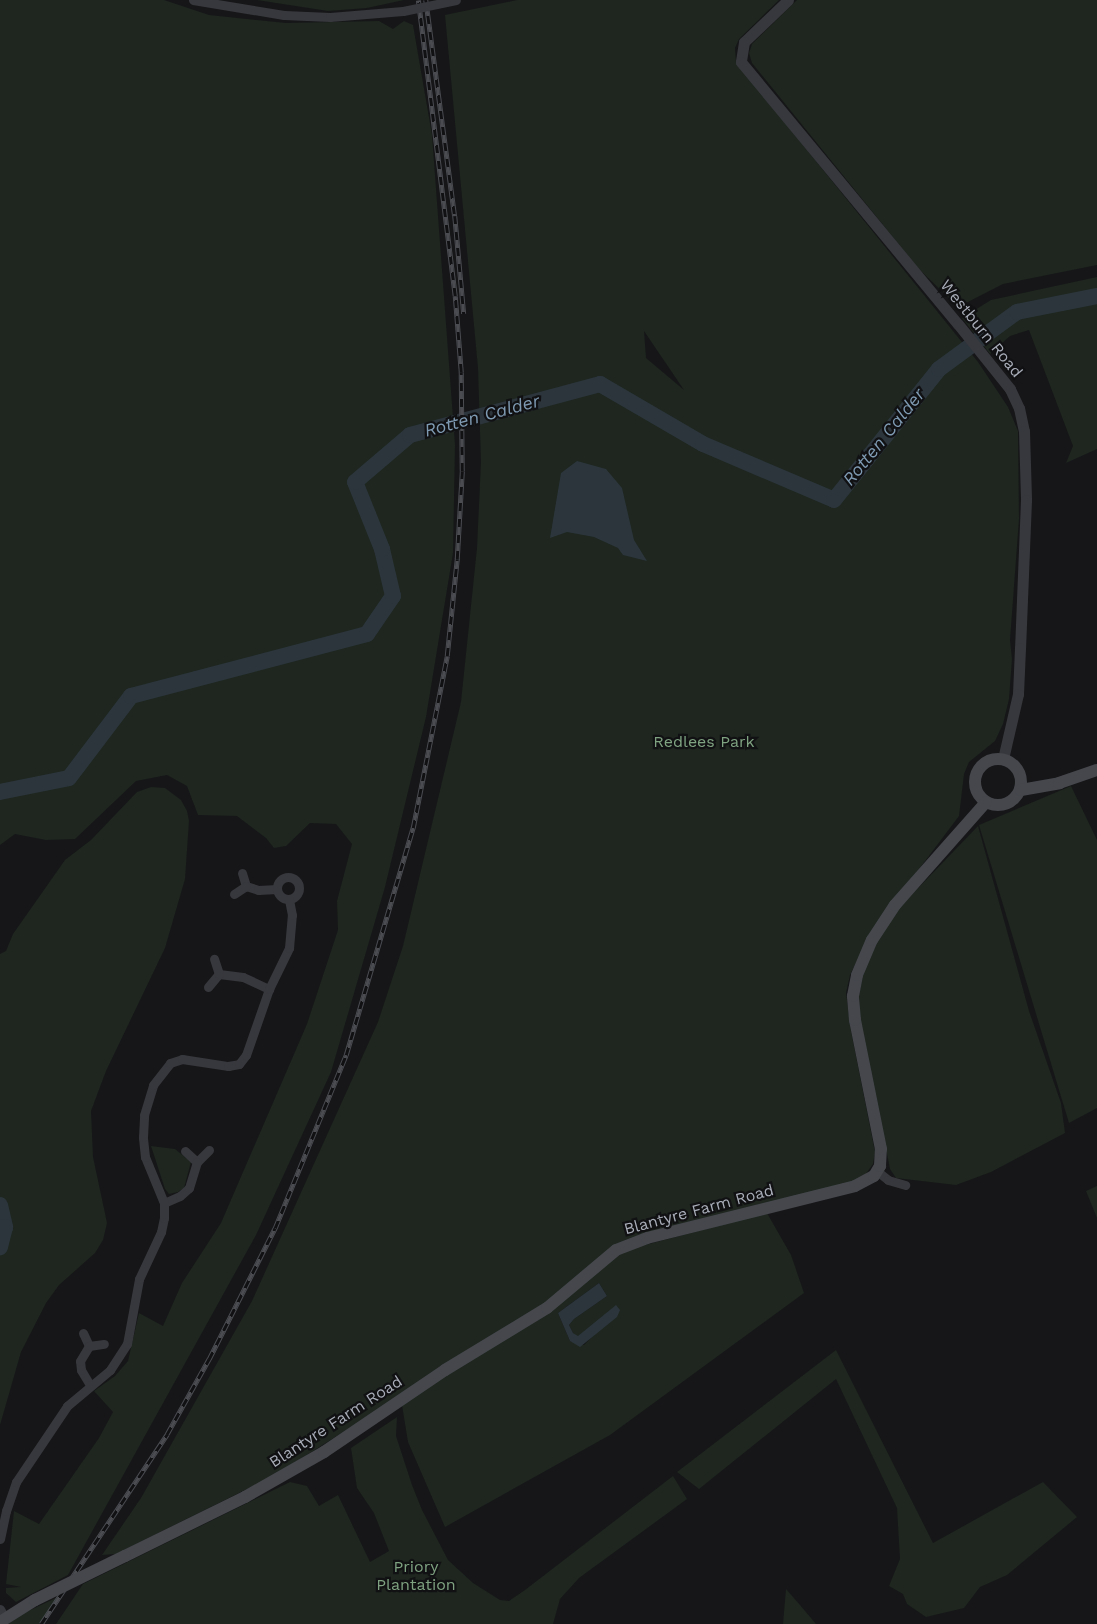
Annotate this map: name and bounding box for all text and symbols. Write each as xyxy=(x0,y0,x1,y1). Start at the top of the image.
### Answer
street label: Westburn Road xyxy=(936,276,1026,382)
water label: Rotten Calder xyxy=(838,384,930,490)
water label: Rotten Calder xyxy=(422,390,542,442)
park label: Redlees Park xyxy=(653,732,755,752)
street label: Blantyre Farm Road xyxy=(622,1181,776,1239)
street label: Blantyre Farm Road xyxy=(266,1372,406,1472)
park label: Priory Plantation xyxy=(376,1557,456,1595)

